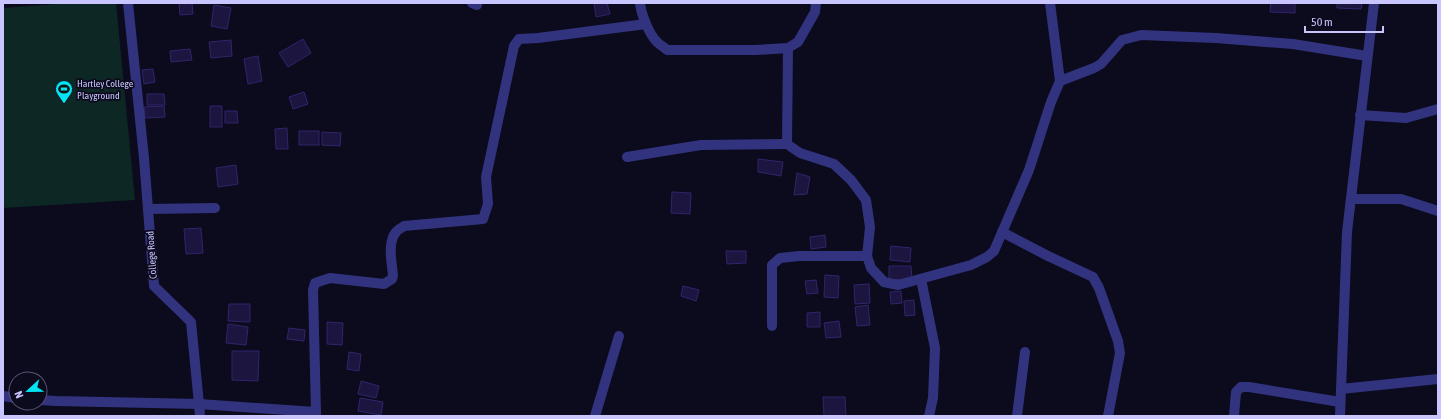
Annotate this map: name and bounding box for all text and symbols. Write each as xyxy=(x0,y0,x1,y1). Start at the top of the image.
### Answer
scale bar xyxy=(1305,8,1383,34)
text: 50 m xyxy=(1311,15,1333,29)
place label: Hartley College Playground xyxy=(77,78,134,101)
sports icon: Hartley College Playground xyxy=(54,79,74,104)
street label: College Road xyxy=(144,230,159,279)
north arrow xyxy=(8,371,48,411)
text: N xyxy=(12,389,26,400)

